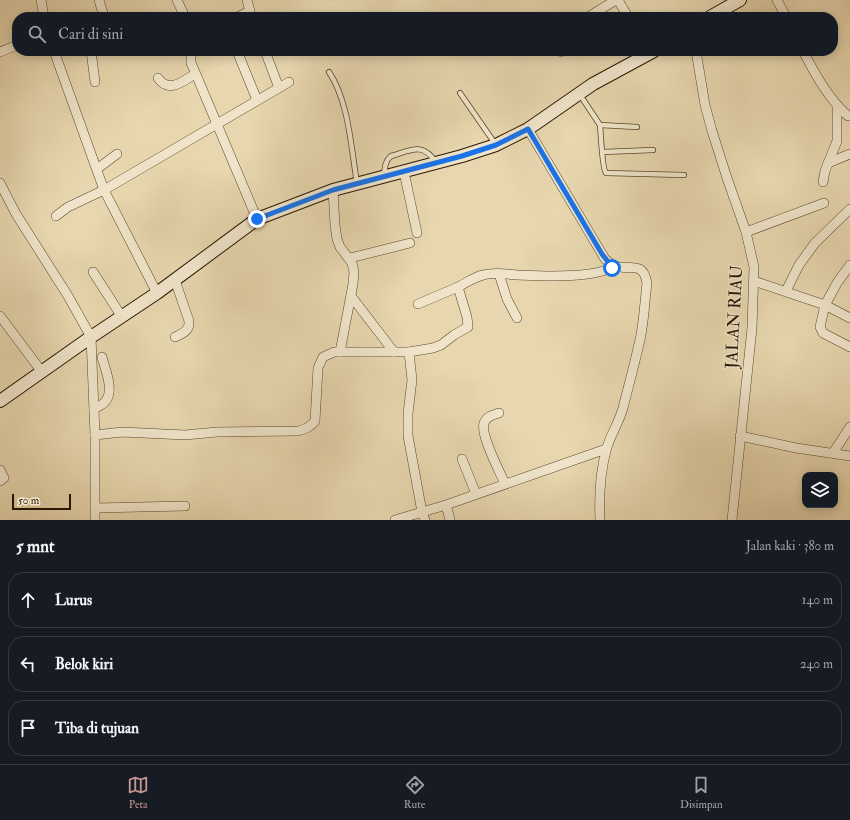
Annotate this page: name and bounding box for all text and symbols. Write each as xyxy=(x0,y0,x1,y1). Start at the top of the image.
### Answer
search box xyxy=(12,12,838,56)
icon: search xyxy=(26,23,48,45)
text: Cari di sini xyxy=(58,25,123,44)
route end xyxy=(248,210,266,228)
route start xyxy=(603,259,621,277)
street label: JALAN RIAU xyxy=(721,265,748,370)
map controls xyxy=(802,472,838,508)
button: layers xyxy=(802,472,838,508)
scale bar xyxy=(12,492,71,511)
text: 50 m xyxy=(18,494,39,507)
text: 5 mnt xyxy=(16,536,54,557)
text: Jalan kaki · 380 m xyxy=(746,538,834,554)
icon: ahead xyxy=(17,589,39,611)
text: Lurus xyxy=(55,591,92,610)
text: 140 m xyxy=(802,592,833,608)
icon: left xyxy=(17,653,39,675)
text: Belok kiri xyxy=(55,655,113,674)
text: 240 m xyxy=(800,656,833,672)
icon: arrive xyxy=(17,717,39,739)
text: Tiba di tujuan xyxy=(55,719,139,738)
tab: Peta xyxy=(127,774,149,811)
tab: Rute xyxy=(404,774,426,811)
tab: Disimpan xyxy=(680,774,723,811)

